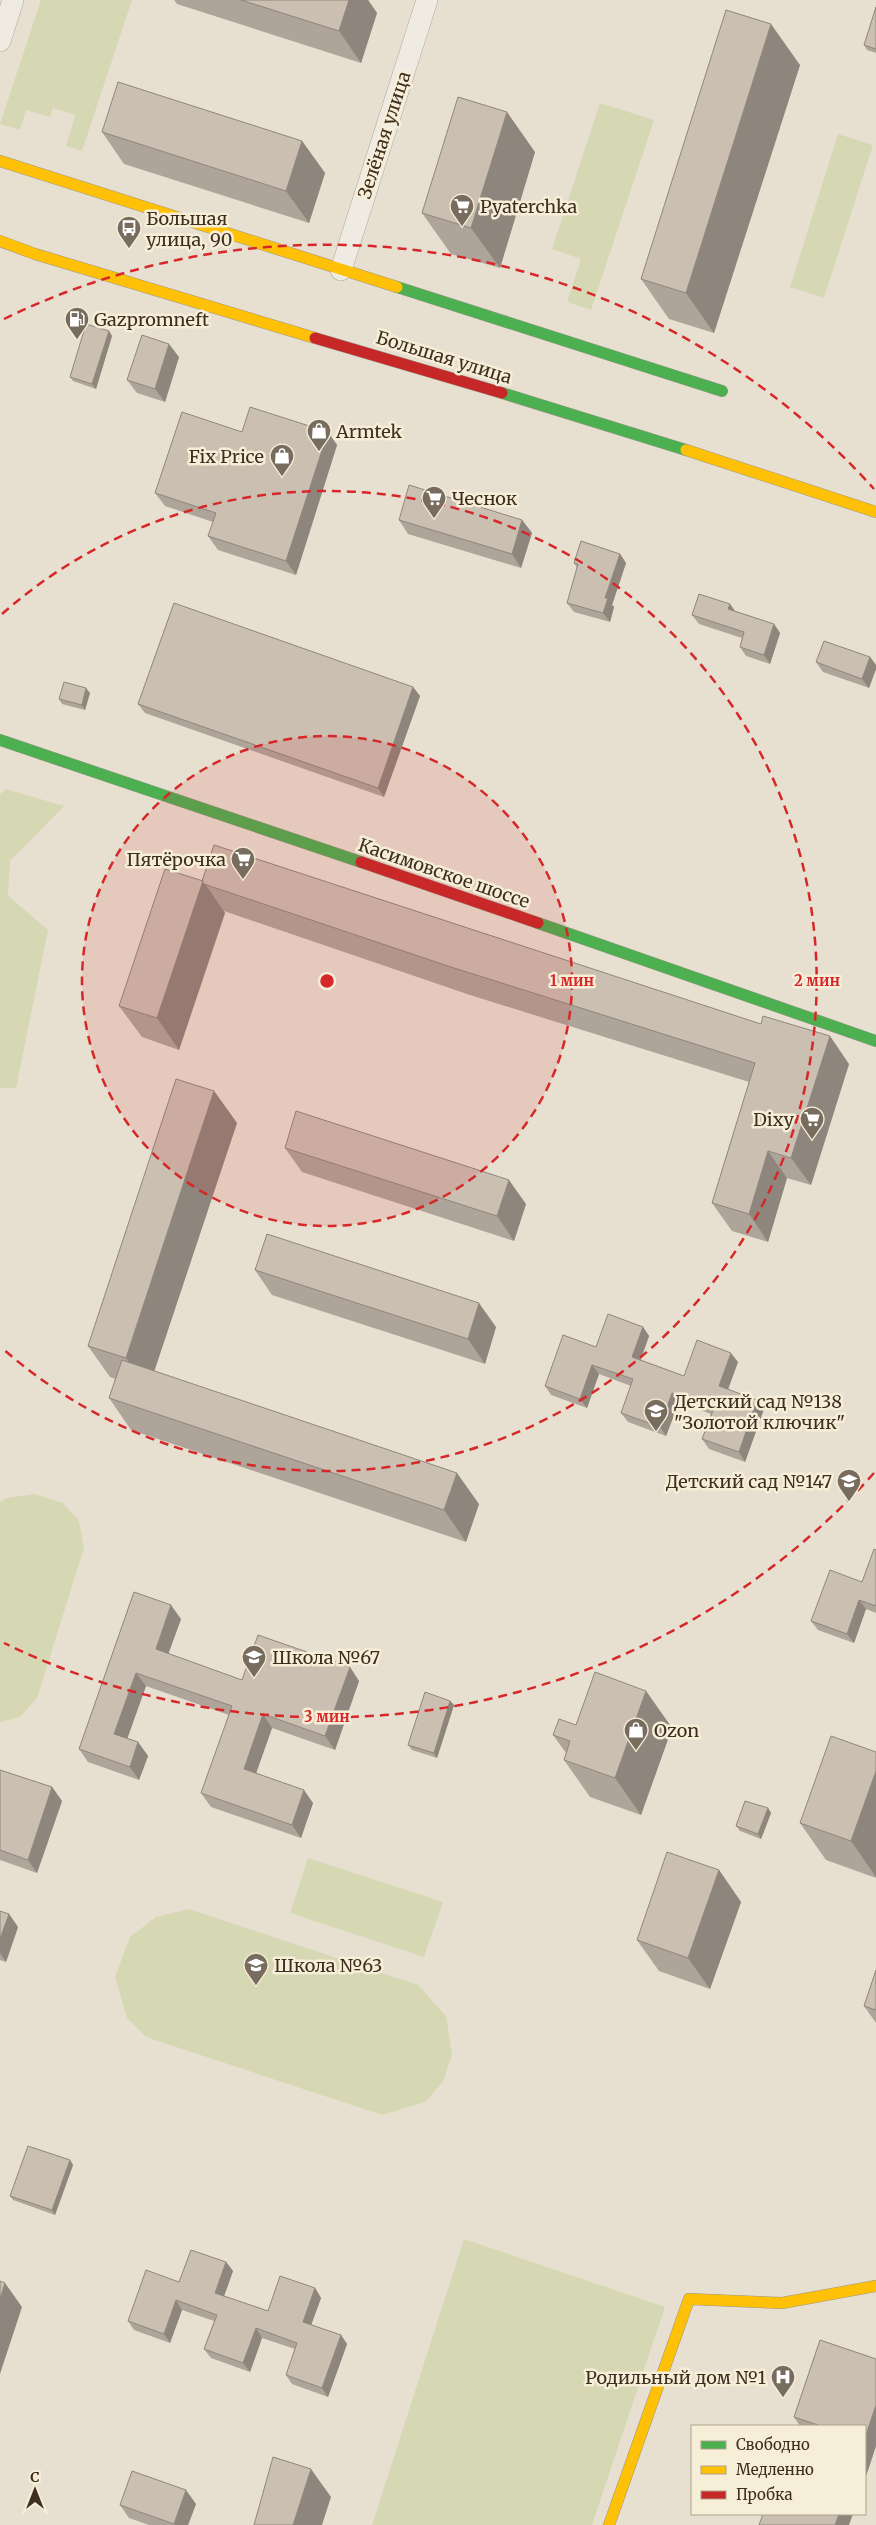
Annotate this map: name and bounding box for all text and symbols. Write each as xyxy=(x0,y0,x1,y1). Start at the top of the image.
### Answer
street label: Зелёная улица xyxy=(353,68,416,202)
supermarket icon: Pyaterchka xyxy=(449,193,475,227)
place label: Pyaterchka xyxy=(480,195,578,218)
place label: Большая улица, 90 xyxy=(146,207,232,251)
bus stop icon: Большая улица, 90 xyxy=(116,215,142,249)
fuel station icon: Gazpromneft xyxy=(64,306,90,340)
place label: Gazpromneft xyxy=(94,308,209,331)
street label: Большая улица xyxy=(373,325,515,389)
shop icon: Armtek xyxy=(306,418,332,452)
place label: Armtek xyxy=(335,420,402,443)
shop icon: Fix Price xyxy=(269,443,295,477)
place label: Fix Price xyxy=(189,445,264,468)
supermarket icon: Чеснок xyxy=(421,485,447,519)
place label: Чеснок xyxy=(452,487,518,510)
street label: Касимовское шоссе xyxy=(355,833,533,913)
supermarket icon: Пятёрочка xyxy=(230,846,256,880)
place label: Пятёрочка xyxy=(127,848,226,871)
text: 1 мин xyxy=(550,971,595,990)
text: 2 мин xyxy=(794,971,840,990)
centre of rings xyxy=(318,972,336,990)
supermarket icon: Dixy xyxy=(799,1106,825,1140)
place label: Dixy xyxy=(753,1108,795,1131)
place label: Детский сад №138 "Золотой ключик" xyxy=(674,1390,845,1434)
school or university icon: Детский сад №138 "Золотой ключик" xyxy=(643,1398,669,1432)
school or university icon: Детский сад №147 xyxy=(836,1468,862,1502)
place label: Детский сад №147 xyxy=(666,1470,832,1493)
school or university icon: Школа №67 xyxy=(241,1644,267,1678)
place label: Школа №67 xyxy=(272,1646,380,1669)
text: 3 мин xyxy=(304,1707,350,1726)
shop icon: Ozon xyxy=(623,1717,649,1751)
place label: Ozon xyxy=(654,1719,699,1742)
school or university icon: Школа №63 xyxy=(243,1952,269,1986)
place label: Школа №63 xyxy=(274,1954,382,1977)
hospital icon: Родильный дом №1 xyxy=(770,2364,796,2398)
place label: Родильный дом №1 xyxy=(585,2366,766,2389)
legend xyxy=(691,2425,866,2515)
text: Свободно xyxy=(736,2435,810,2454)
text: Медленно xyxy=(736,2460,814,2479)
north arrow xyxy=(10,2465,60,2515)
text: С xyxy=(30,2468,40,2486)
text: Пробка xyxy=(736,2485,793,2504)

